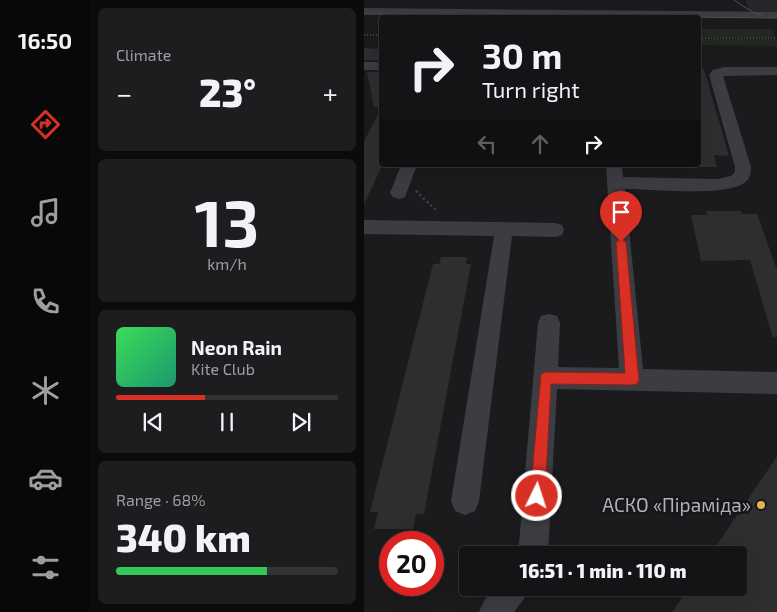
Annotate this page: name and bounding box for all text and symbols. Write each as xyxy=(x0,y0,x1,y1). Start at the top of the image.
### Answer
text: 16:50 xyxy=(18,27,72,53)
text: 30 m xyxy=(482,34,562,76)
icon: right xyxy=(399,35,464,100)
text: Climate xyxy=(116,45,171,64)
text: 23° xyxy=(199,69,256,115)
text: − xyxy=(116,76,132,110)
text: + xyxy=(323,76,338,110)
text: Turn right xyxy=(482,76,580,102)
icon: directions xyxy=(28,107,63,142)
icon: left xyxy=(473,130,501,158)
icon: ahead xyxy=(526,130,554,158)
icon: right xyxy=(579,130,607,158)
text: 13 xyxy=(195,182,259,260)
pin xyxy=(600,191,642,242)
icon: music xyxy=(28,195,63,230)
icon: arrive xyxy=(607,198,635,226)
text: km/h xyxy=(207,254,247,273)
icon: phone xyxy=(28,284,63,319)
text: Neon Rain xyxy=(191,336,282,359)
text: Kite Club xyxy=(191,359,255,378)
icon: climate xyxy=(28,373,63,408)
icon: previous xyxy=(139,408,167,436)
icon: pause xyxy=(213,408,241,436)
icon: next xyxy=(287,408,315,436)
icon: car xyxy=(28,461,63,496)
position arrow xyxy=(510,469,562,521)
text: Range · 68% xyxy=(116,490,206,509)
place label: АСКО «Піраміда» xyxy=(602,493,751,516)
marker: АСКО «Піраміда» xyxy=(755,499,767,511)
text: 340 km xyxy=(116,514,251,560)
speed limit sign: 20 xyxy=(379,531,444,596)
icon: filters xyxy=(28,550,63,585)
text: 16:51 · 1 min · 110 m xyxy=(519,559,687,582)

